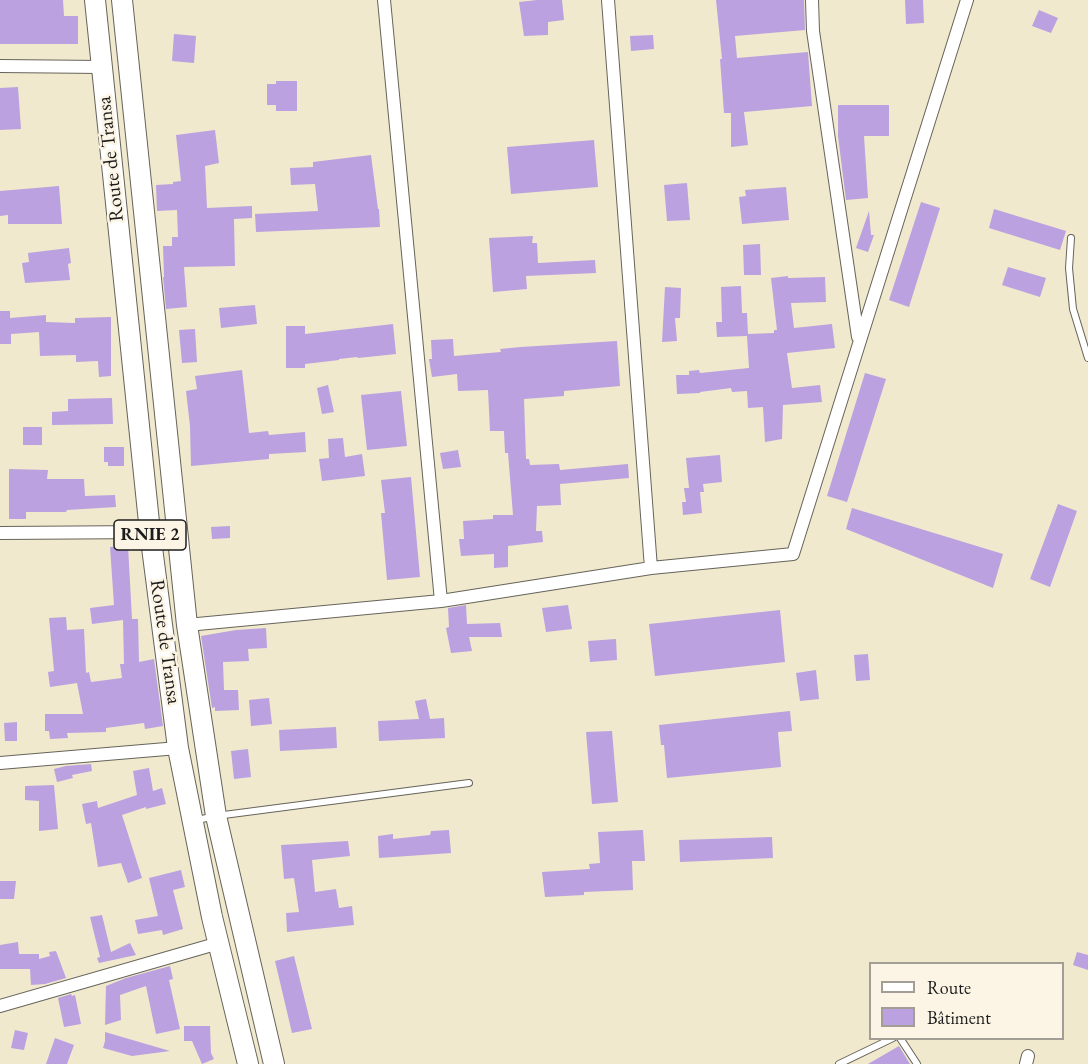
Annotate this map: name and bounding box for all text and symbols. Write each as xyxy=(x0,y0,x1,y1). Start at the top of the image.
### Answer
street label: Route de Transa xyxy=(92,95,130,223)
road number: RNIE 2 xyxy=(114,520,186,550)
street label: Route de Transa xyxy=(144,578,186,706)
legend xyxy=(869,962,1064,1040)
text: Route xyxy=(927,976,971,999)
text: Bâtiment xyxy=(927,1006,991,1029)

